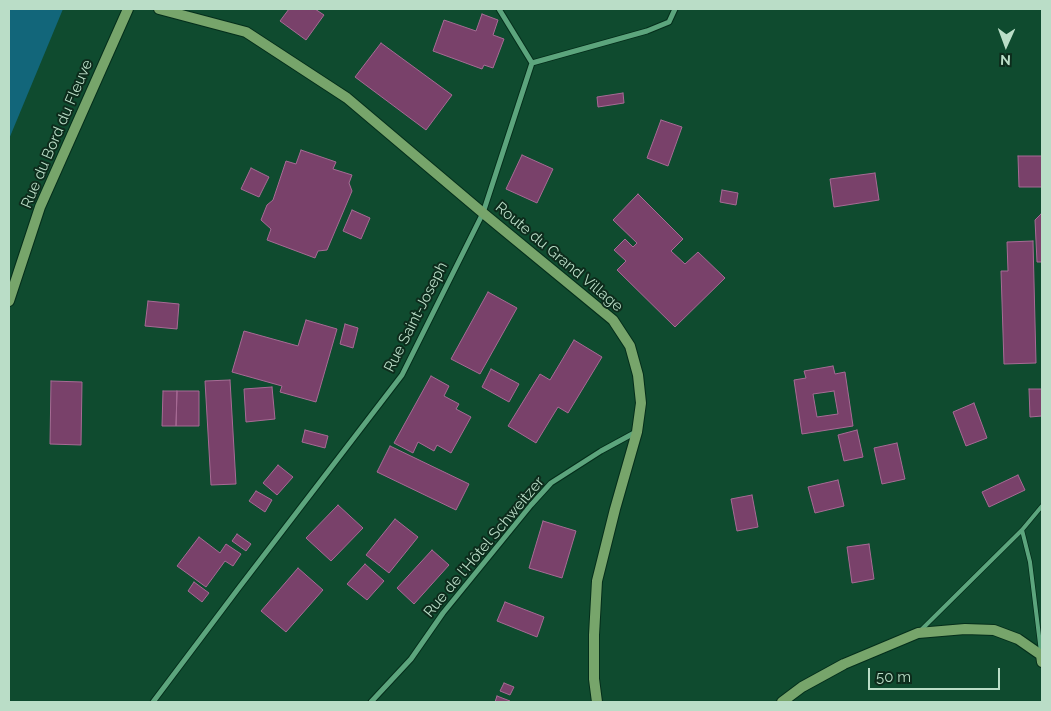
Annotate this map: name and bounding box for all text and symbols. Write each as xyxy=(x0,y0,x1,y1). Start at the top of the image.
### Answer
north arrow xyxy=(981,20,1031,70)
text: N xyxy=(1000,52,1011,68)
street label: Rue du Bord du Fleuve xyxy=(18,57,96,211)
street label: Route du Grand Village xyxy=(492,198,626,316)
street label: Rue Saint-Joseph xyxy=(381,259,451,375)
street label: Rue de l'Hôtel Schweitzer xyxy=(420,473,548,621)
scale bar xyxy=(871,658,1004,690)
text: 50 m xyxy=(876,668,911,686)

